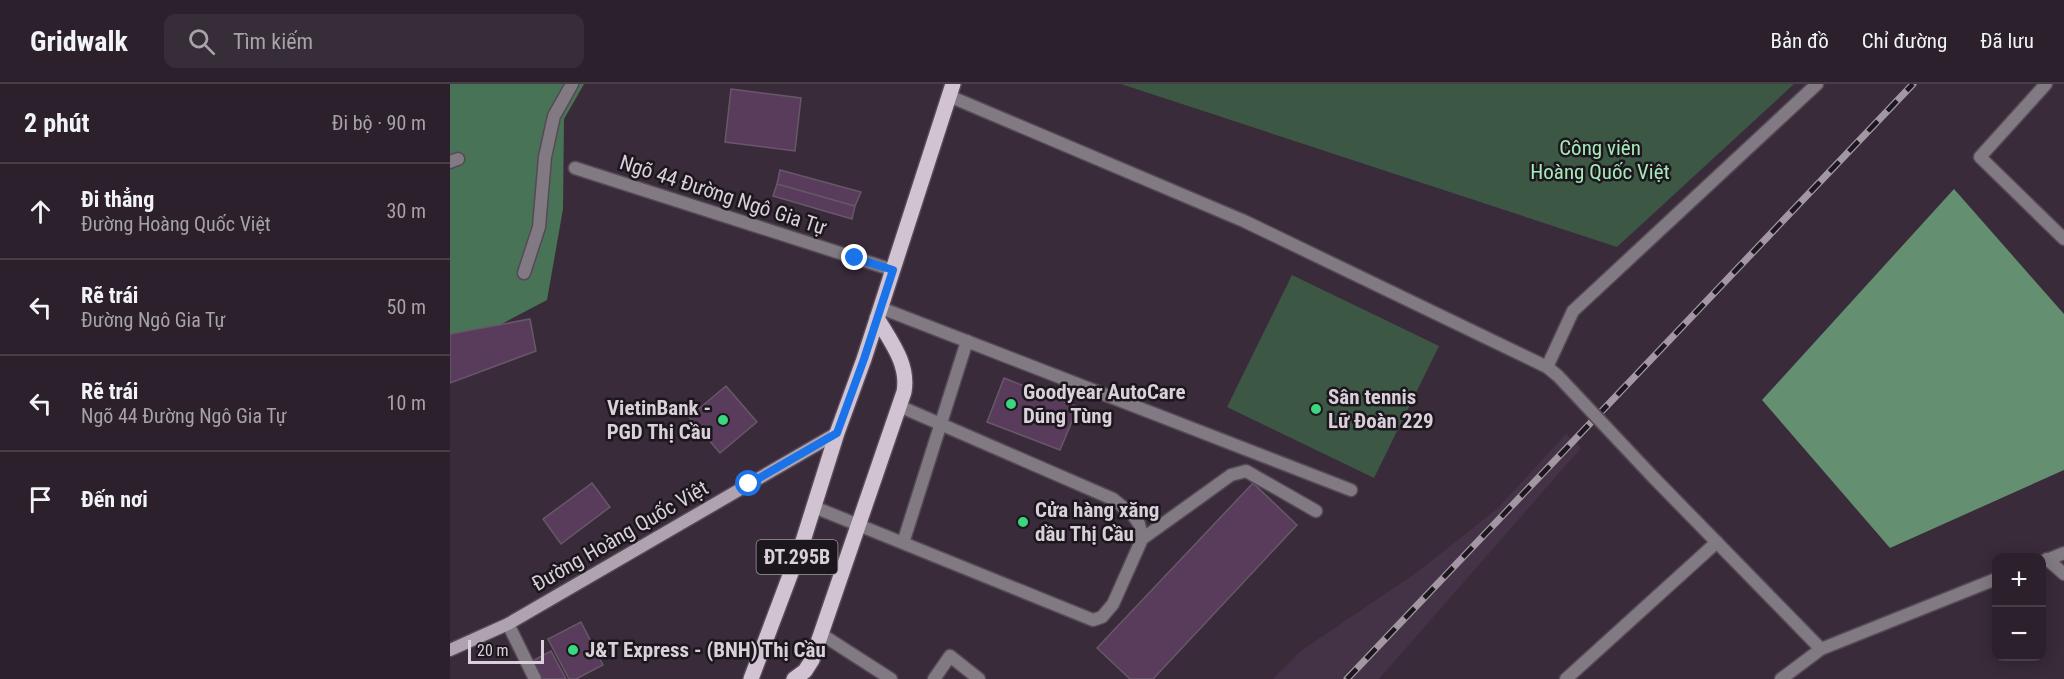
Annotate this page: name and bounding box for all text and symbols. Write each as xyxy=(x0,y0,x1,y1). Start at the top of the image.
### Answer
search box xyxy=(164,14,584,68)
text: Gridwalk xyxy=(30,25,128,58)
icon: search xyxy=(185,25,218,58)
text: Tìm kiếm xyxy=(233,29,313,54)
text: Bản đồ xyxy=(1771,29,1829,53)
text: Chỉ đường xyxy=(1862,29,1947,53)
text: Đã lưu xyxy=(1980,29,2034,53)
text: 2 phút xyxy=(24,108,90,138)
text: Đi bộ · 90 m xyxy=(332,111,426,135)
park label: Công viên Hoàng Quốc Việt xyxy=(1530,136,1670,184)
street label: Ngõ 44 Đường Ngô Gia Tự xyxy=(617,150,830,240)
text: Đi thẳng xyxy=(81,187,154,212)
icon: ahead xyxy=(24,195,57,228)
text: 30 m xyxy=(387,199,426,223)
text: Đường Hoàng Quốc Việt xyxy=(81,212,271,236)
route end xyxy=(841,244,867,270)
text: Rẽ trái xyxy=(81,283,138,308)
icon: left xyxy=(24,291,57,324)
text: 50 m xyxy=(387,295,426,319)
text: Đường Ngô Gia Tự xyxy=(81,308,225,332)
text: Rẽ trái xyxy=(81,379,138,404)
place label: Goodyear AutoCare Dũng Tùng xyxy=(1023,380,1186,428)
place label: Sân tennis Lữ Đoàn 229 xyxy=(1328,385,1434,433)
icon: left xyxy=(24,387,57,420)
text: 10 m xyxy=(387,391,426,415)
place label: VietinBank - PGD Thị Cầu xyxy=(607,396,711,444)
marker: Goodyear AutoCare Dũng Tùng xyxy=(1004,397,1018,411)
marker: Sân tennis Lữ Đoàn 229 xyxy=(1309,402,1323,416)
text: Ngõ 44 Đường Ngô Gia Tự xyxy=(81,404,287,428)
marker: VietinBank - PGD Thị Cầu xyxy=(716,413,730,427)
route start xyxy=(735,470,761,496)
street label: Đường Hoàng Quốc Việt xyxy=(528,476,712,596)
icon: arrive xyxy=(24,483,57,516)
text: Đến nơi xyxy=(81,487,148,512)
place label: Cửa hàng xăng dầu Thị Cầu xyxy=(1035,498,1159,546)
marker: Cửa hàng xăng dầu Thị Cầu xyxy=(1016,515,1030,529)
road number: ĐT.295B xyxy=(756,540,838,574)
map controls xyxy=(1992,553,2046,661)
button: + xyxy=(1992,553,2046,607)
button: − xyxy=(1992,607,2046,661)
scale bar xyxy=(468,637,544,664)
place label: J&T Express - (BNH) Thị Cầu xyxy=(585,638,826,662)
text: 20 m xyxy=(477,641,509,660)
marker: J&T Express - (BNH) Thị Cầu xyxy=(566,643,580,657)

